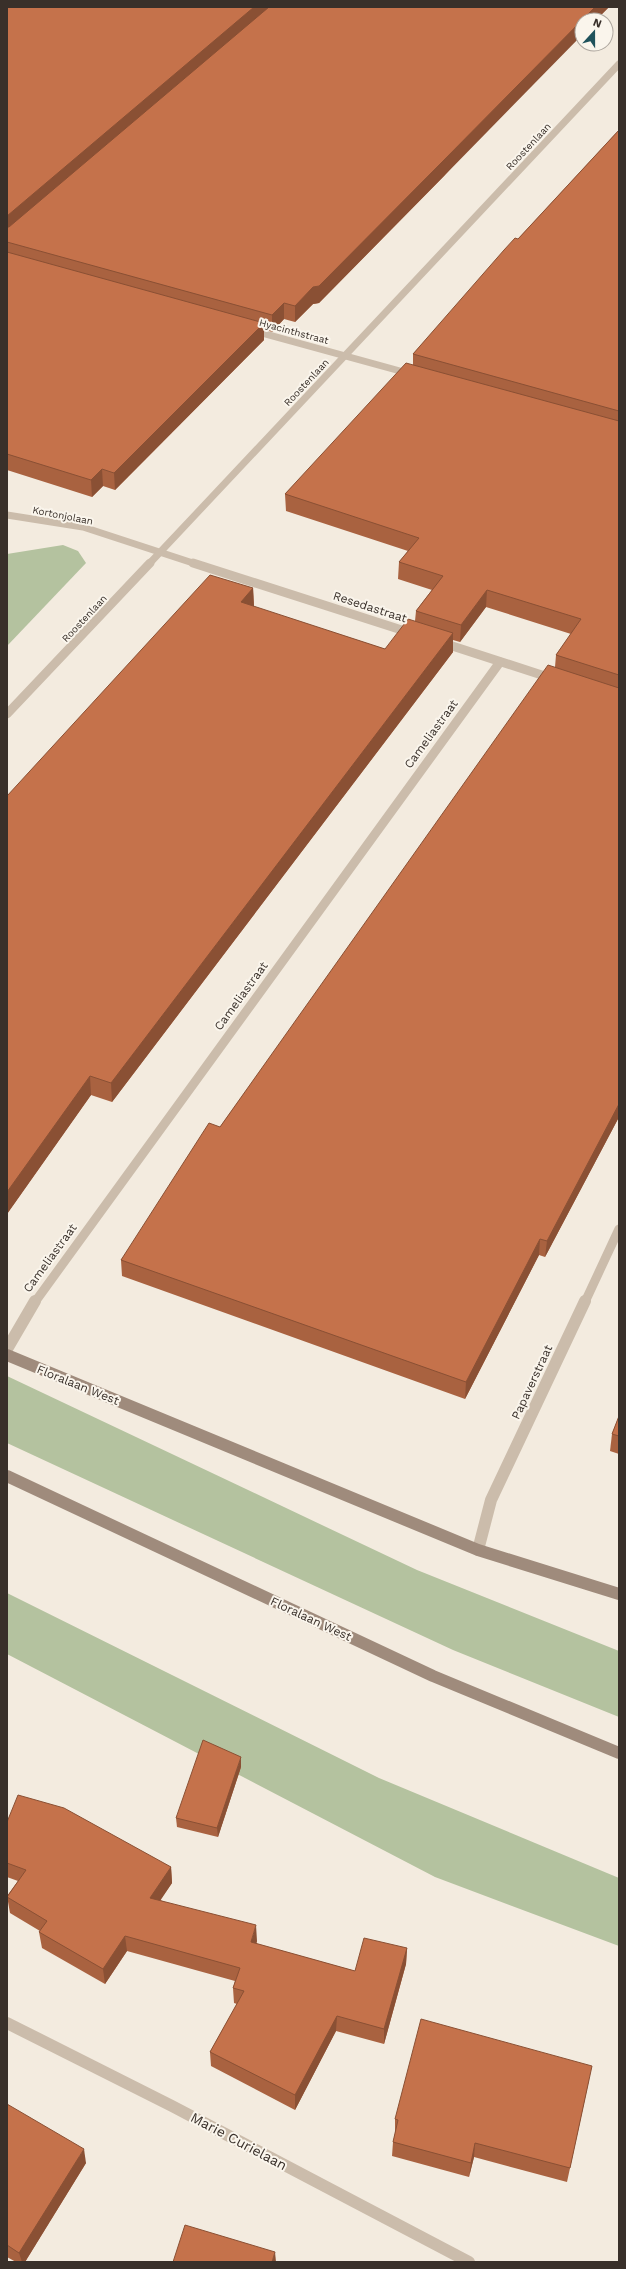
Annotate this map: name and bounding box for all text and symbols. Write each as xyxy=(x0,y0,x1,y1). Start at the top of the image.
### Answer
north arrow xyxy=(574,12,614,52)
text: N xyxy=(591,16,604,31)
street label: Roostenlaan xyxy=(504,120,553,172)
street label: Hyacinthstraat xyxy=(258,317,331,346)
street label: Roostenlaan xyxy=(282,356,331,408)
street label: Kortonjolaan xyxy=(32,504,94,527)
street label: Resedastraat xyxy=(331,588,409,626)
street label: Roostenlaan xyxy=(60,592,109,644)
street label: Cameliastraat xyxy=(401,697,461,771)
street label: Cameliastraat xyxy=(211,959,271,1033)
street label: Cameliastraat xyxy=(20,1221,80,1295)
street label: Papaverstraat xyxy=(509,1343,555,1421)
street label: Floralaan West xyxy=(35,1362,121,1408)
street label: Floralaan West xyxy=(268,1594,354,1644)
street label: Marie Curielaan xyxy=(188,2109,290,2173)

